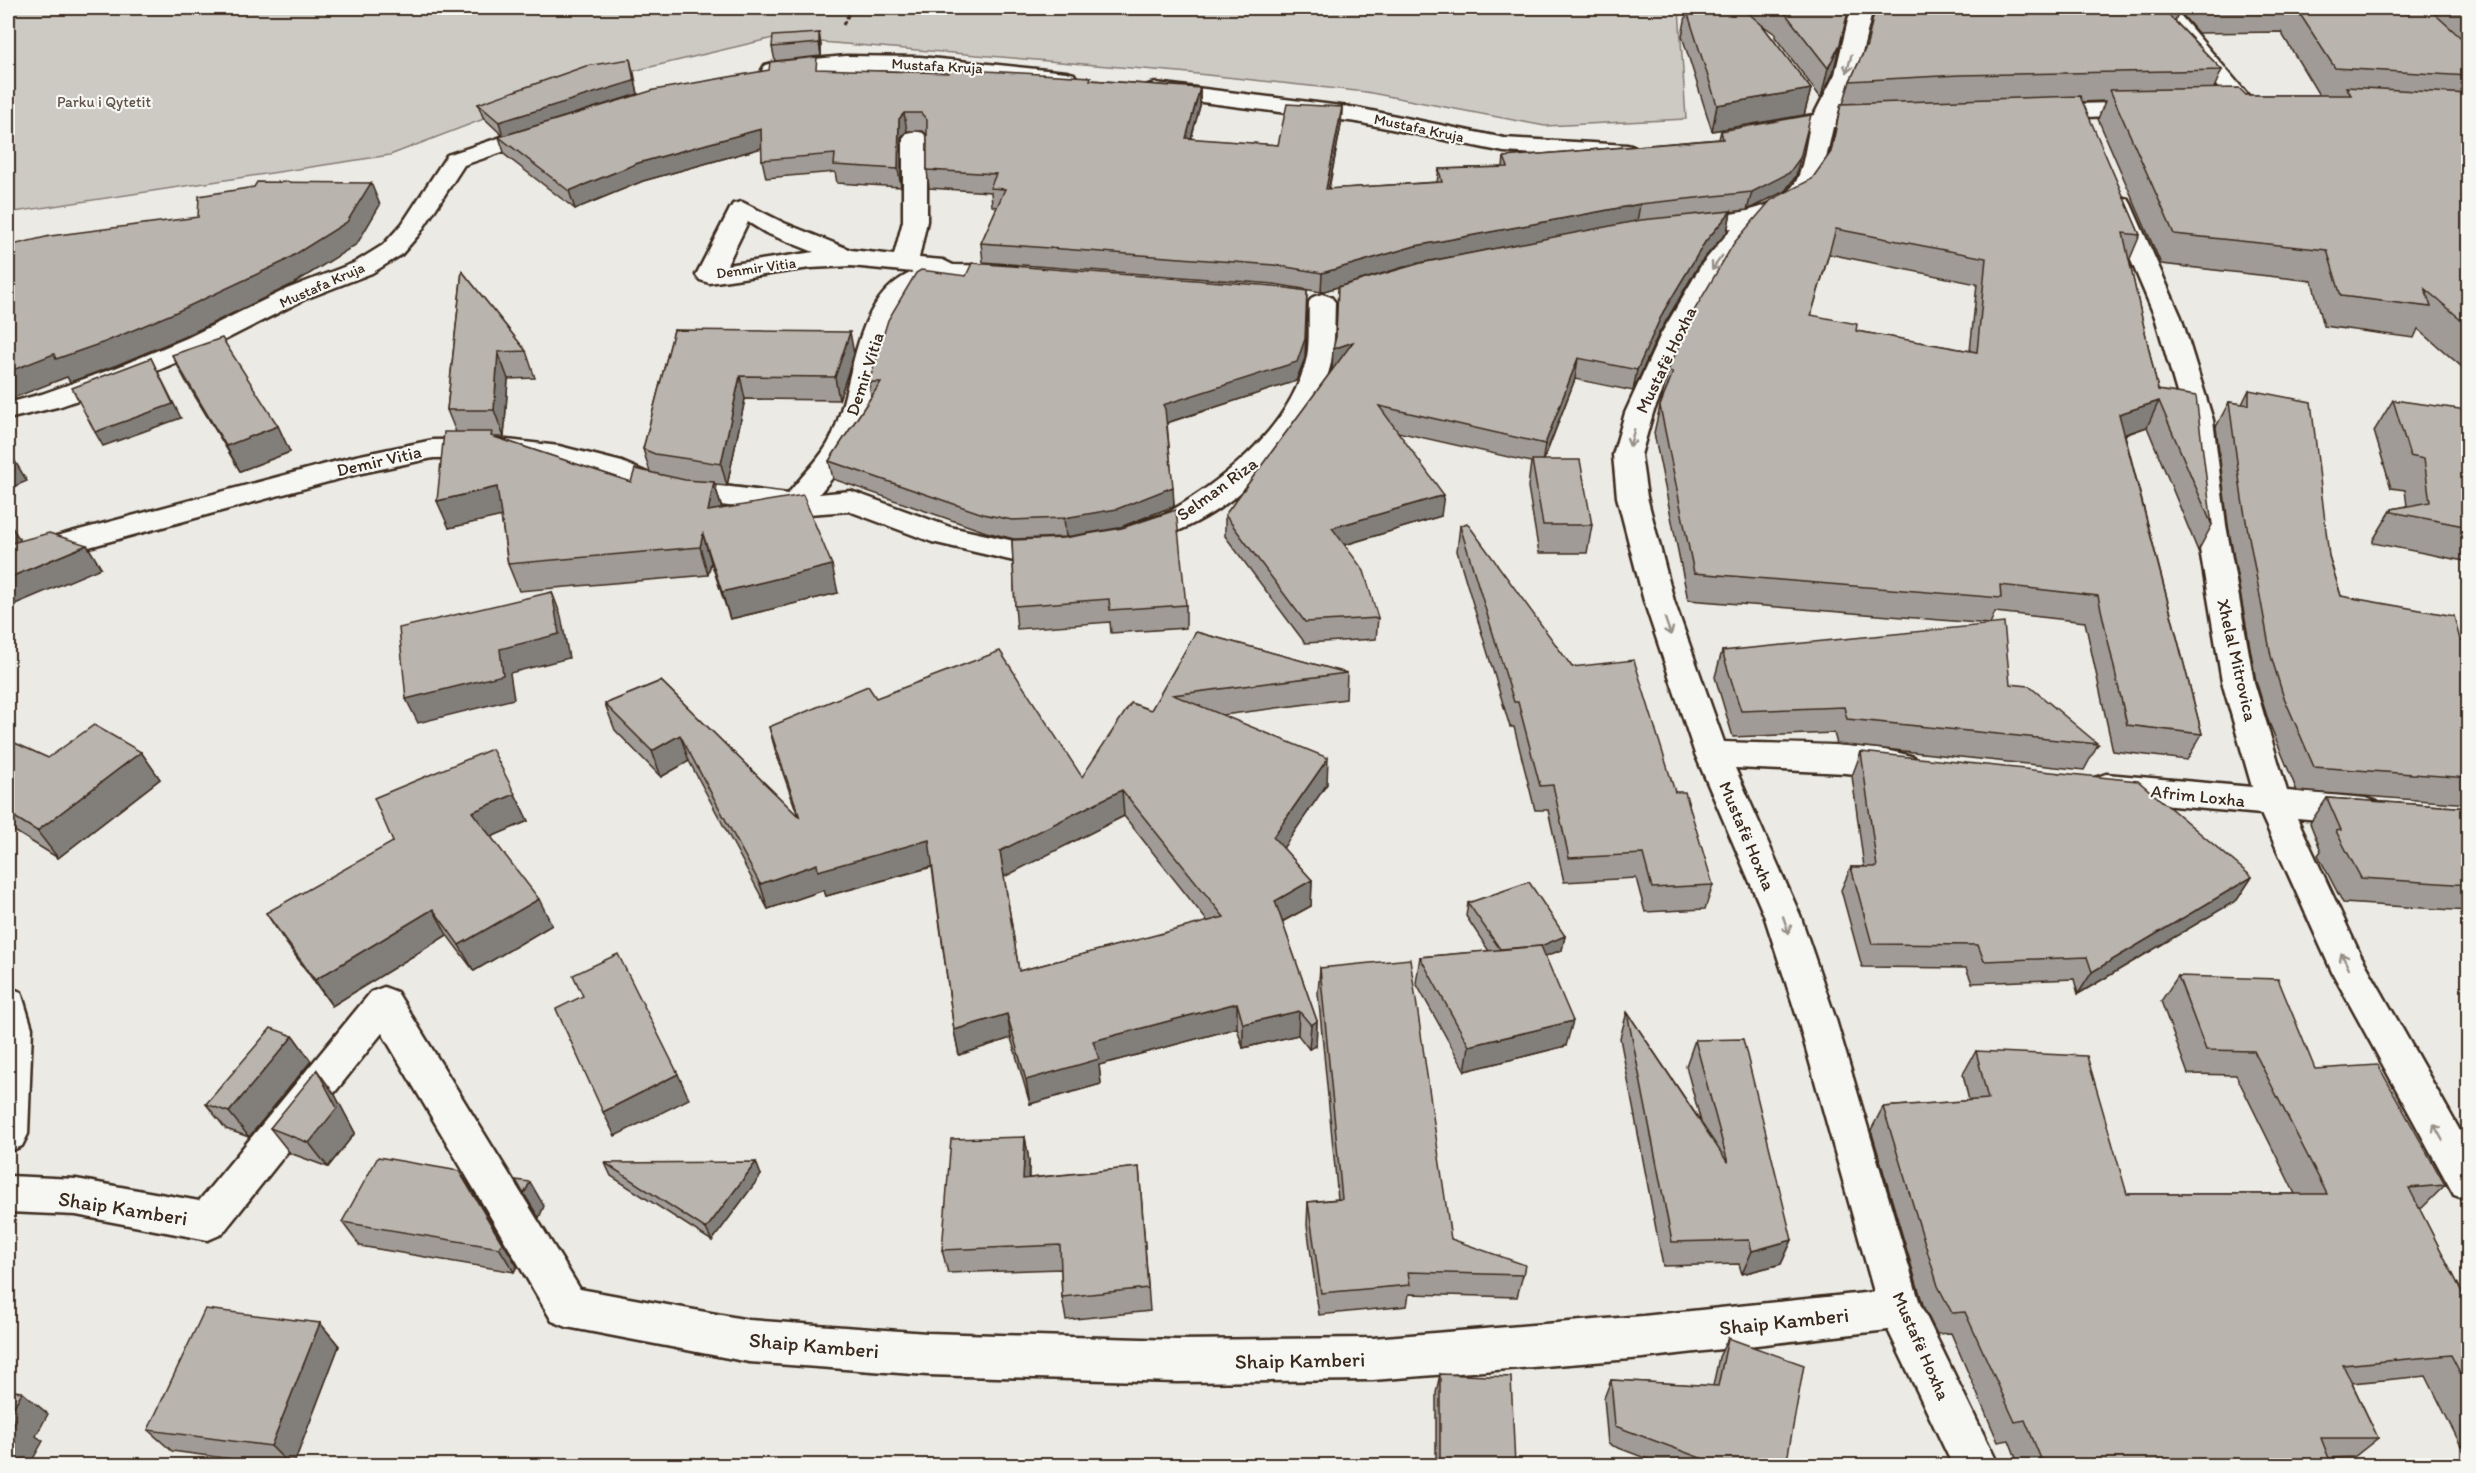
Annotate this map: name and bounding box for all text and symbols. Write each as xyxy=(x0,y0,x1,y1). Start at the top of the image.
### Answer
one-way arrow xyxy=(1842,54,1854,73)
street label: Mustafa Kruja xyxy=(891,55,984,77)
park label: Parku i Qytetit xyxy=(57,93,151,111)
street label: Mustafa Kruja xyxy=(1372,110,1466,146)
street label: Denmir Vitia xyxy=(715,253,798,283)
one-way arrow xyxy=(1711,255,1723,271)
street label: Mustafa Kruja xyxy=(277,258,368,312)
street label: Mustafë Hoxha xyxy=(1631,302,1702,417)
street label: Demir Vitia xyxy=(841,329,889,419)
one-way arrow xyxy=(1626,428,1637,447)
street label: Demir Vitia xyxy=(334,441,424,481)
street label: Selman Riza xyxy=(1172,452,1262,526)
street label: Xhelal Mitrovica xyxy=(2212,597,2262,724)
one-way arrow xyxy=(1664,617,1675,636)
street label: Mustafë Hoxha xyxy=(1714,778,1780,894)
street label: Afrim Loxha xyxy=(2150,780,2247,812)
one-way arrow xyxy=(1781,915,1792,934)
one-way arrow xyxy=(2339,952,2351,970)
one-way arrow xyxy=(2432,1124,2444,1141)
street label: Shaip Kamberi xyxy=(57,1185,189,1231)
street label: Mustafë Hoxha xyxy=(1887,1288,1955,1404)
street label: Shaip Kamberi xyxy=(1718,1302,1850,1340)
street label: Shaip Kamberi xyxy=(748,1327,880,1363)
street label: Shaip Kamberi xyxy=(1235,1346,1365,1374)

